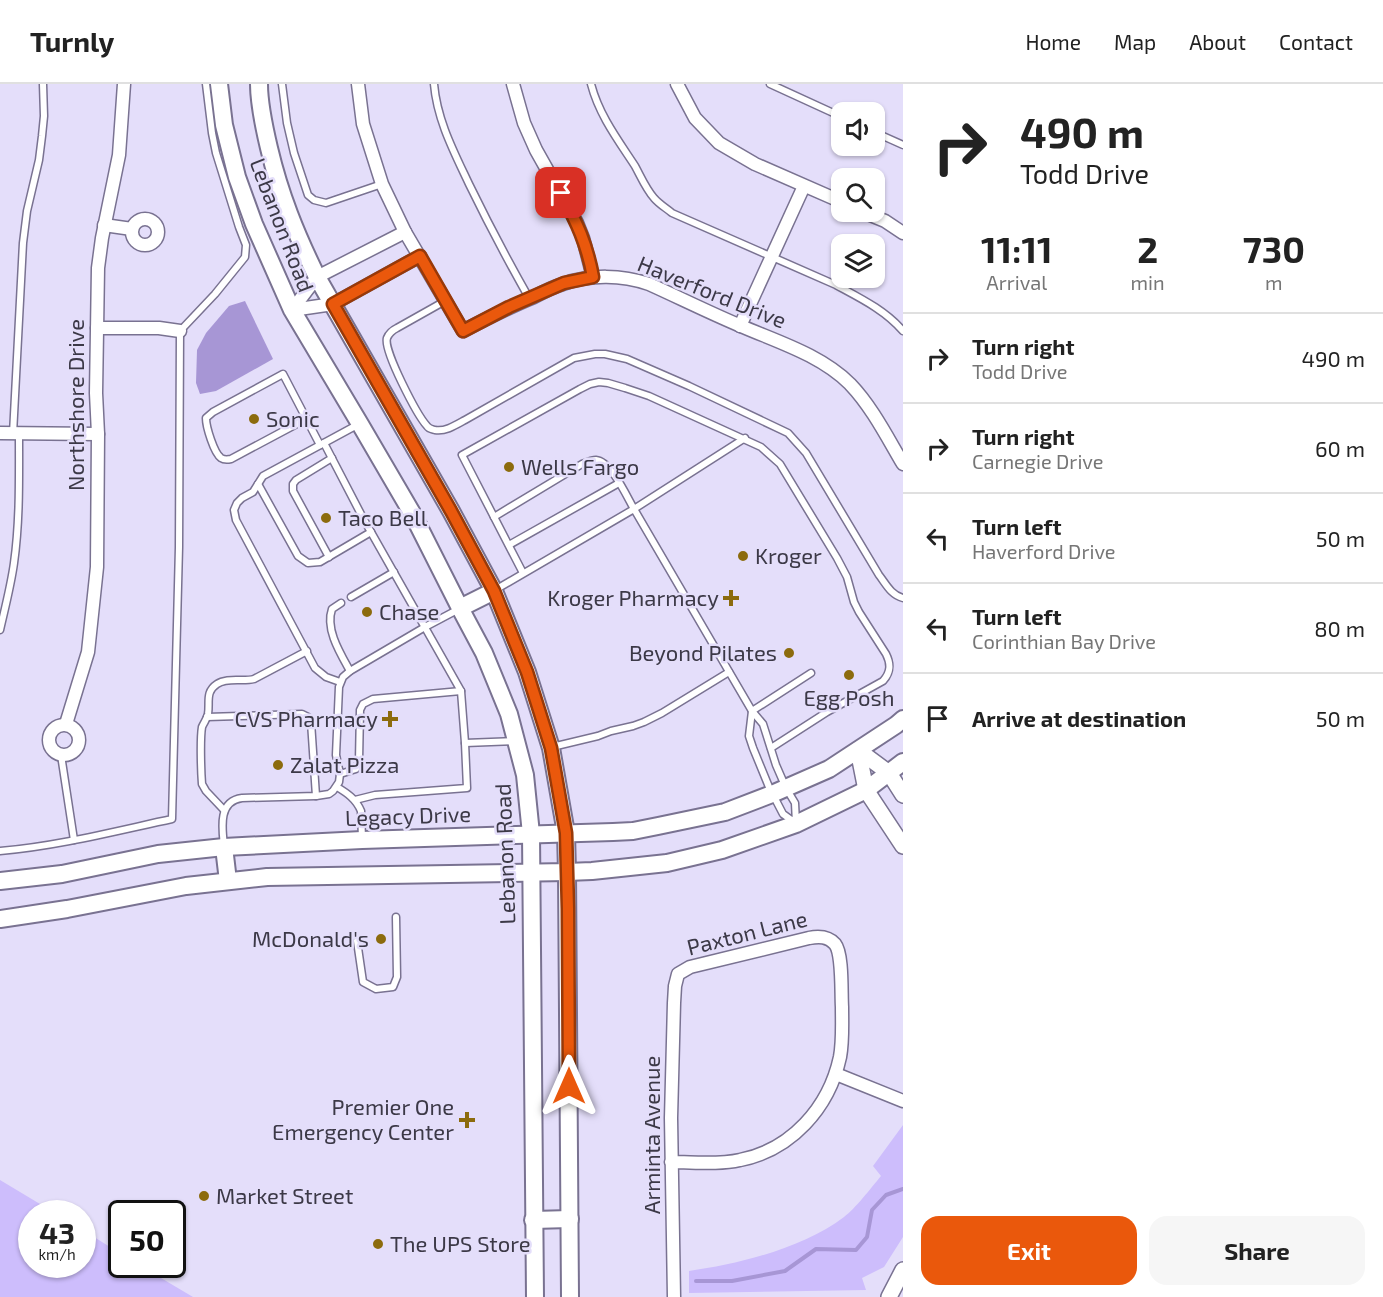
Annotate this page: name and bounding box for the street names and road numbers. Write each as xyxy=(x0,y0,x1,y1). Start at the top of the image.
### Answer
street label: Lebanon Road xyxy=(245,154,320,295)
street label: Haverford Drive xyxy=(634,249,790,333)
street label: Northshore Drive xyxy=(62,319,88,491)
street label: Lebanon Road xyxy=(489,783,519,925)
street label: Legacy Drive xyxy=(344,800,472,830)
street label: Paxton Lane xyxy=(684,905,810,960)
street label: Arminta Avenue xyxy=(638,1056,664,1214)

